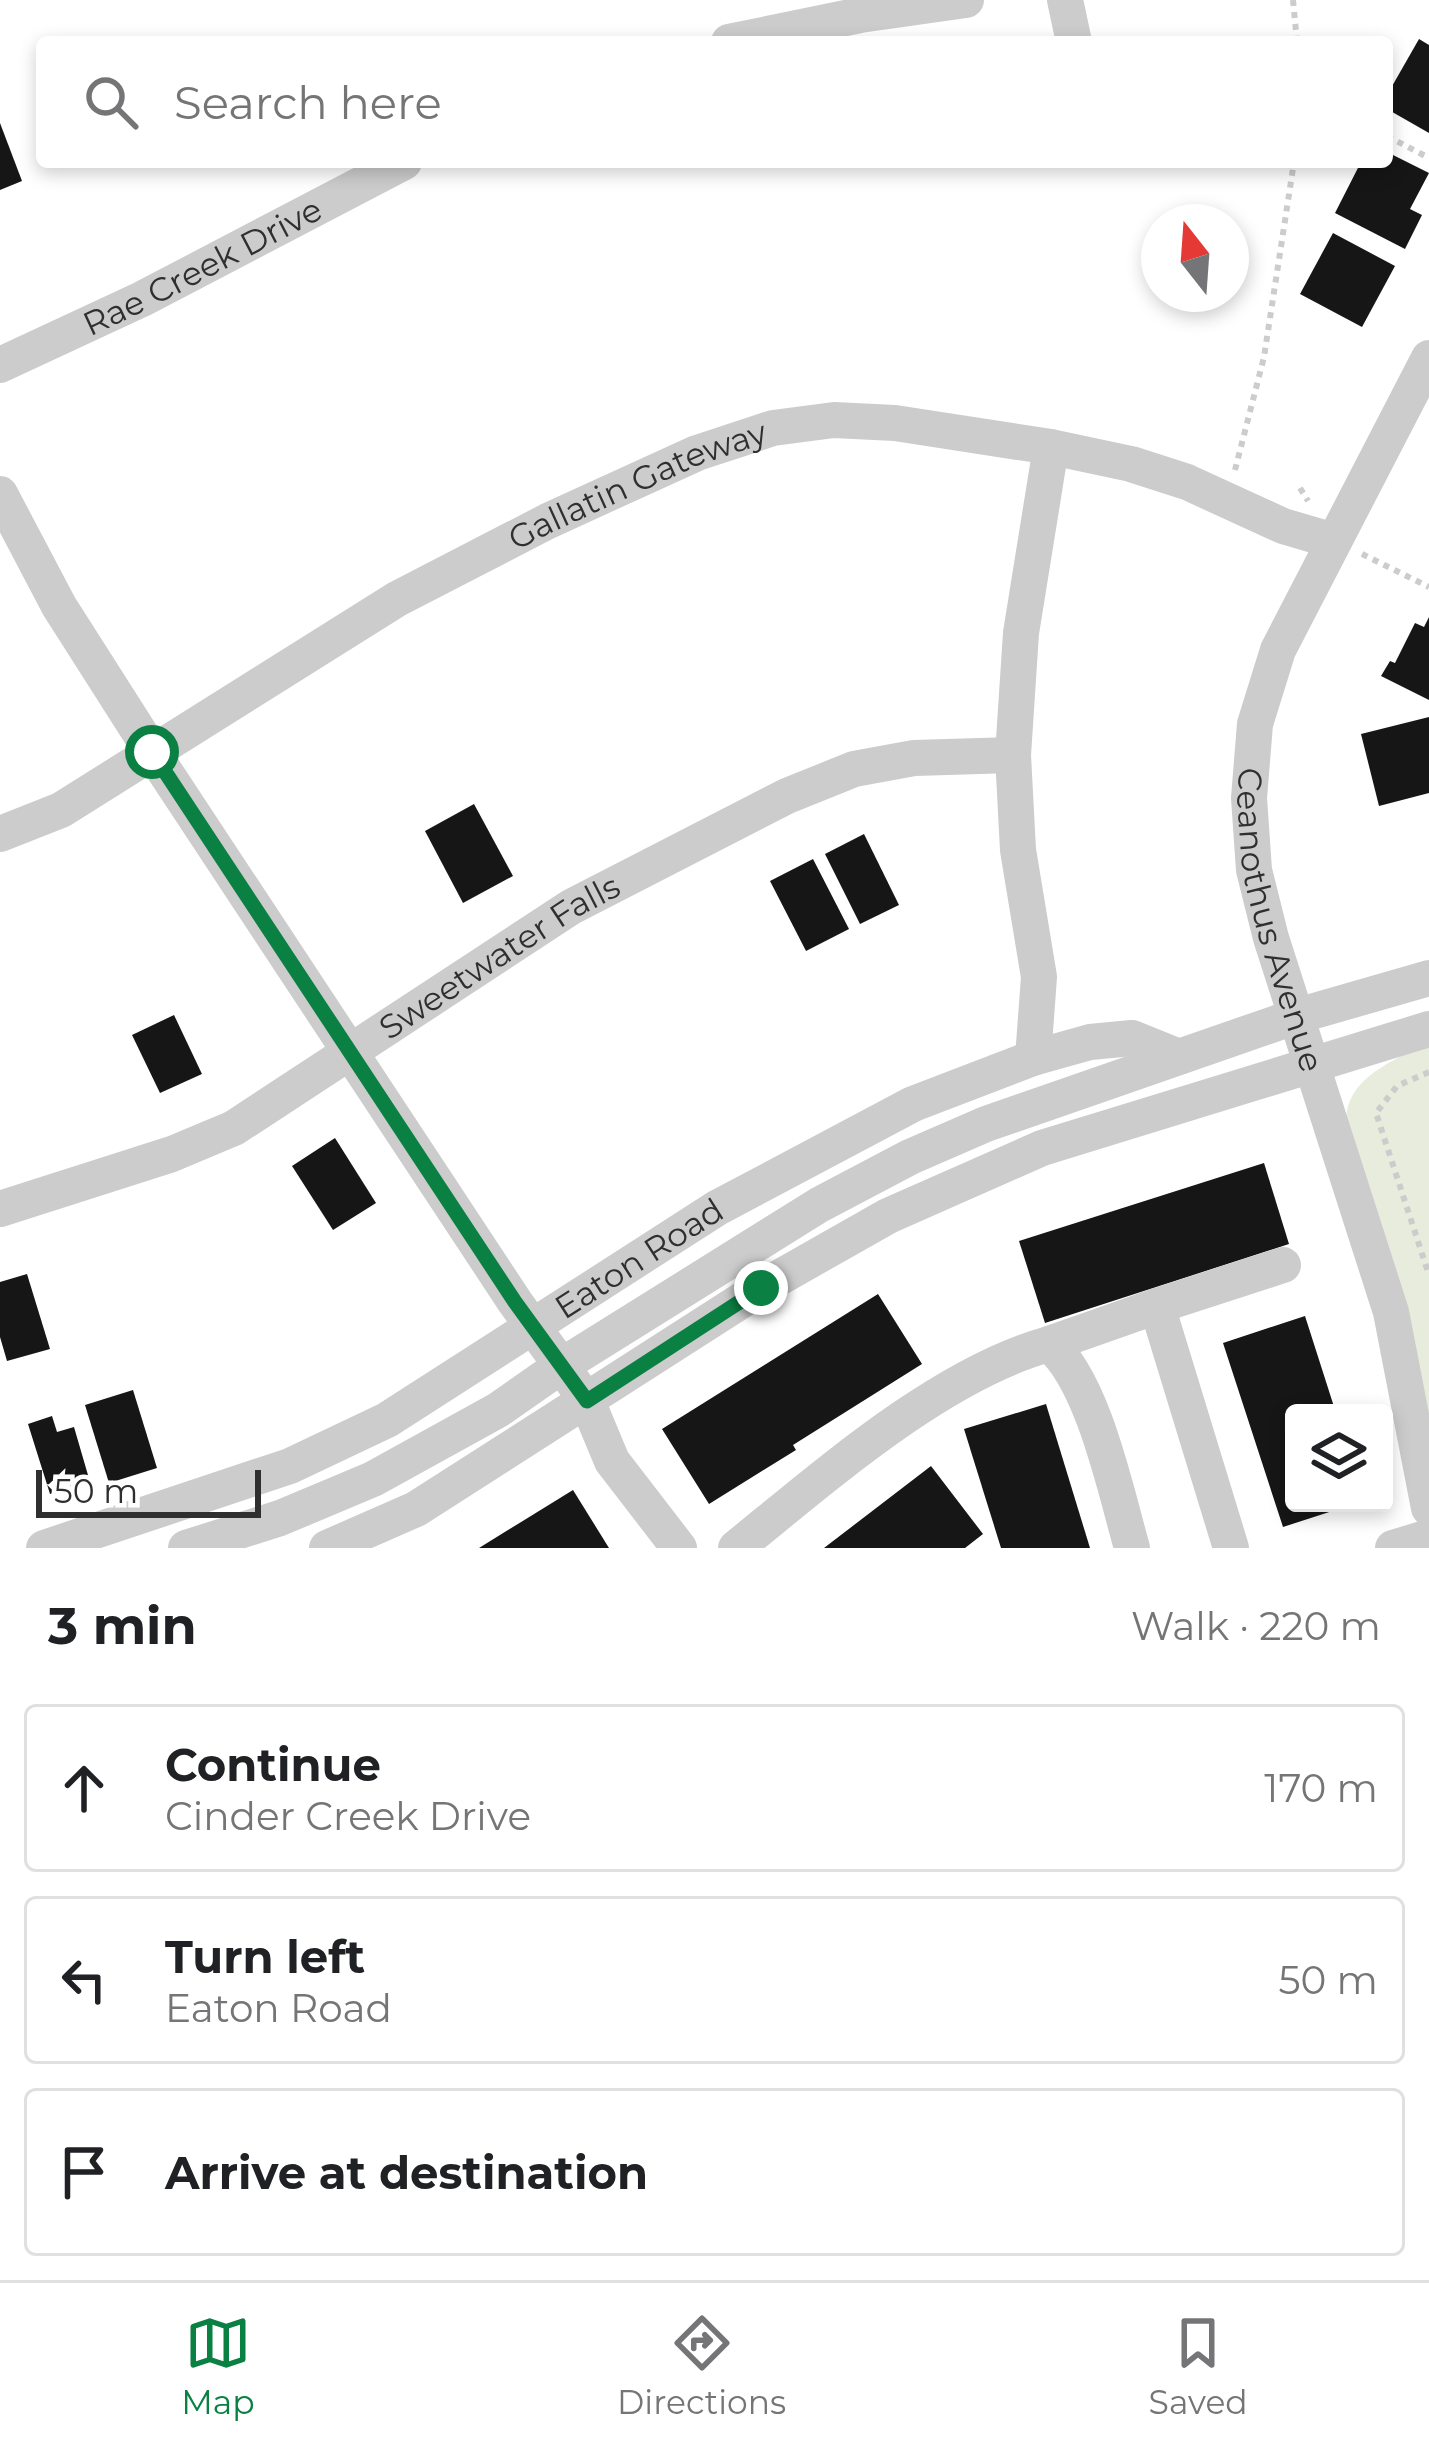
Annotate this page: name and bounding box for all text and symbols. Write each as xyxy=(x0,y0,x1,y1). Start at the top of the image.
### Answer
search box xyxy=(36,36,1393,168)
icon: search xyxy=(78,69,144,135)
text: Search here xyxy=(174,75,442,130)
street label: Rae Creek Drive xyxy=(76,189,328,344)
north arrow xyxy=(1141,204,1249,312)
street label: Gallatin Gateway xyxy=(501,411,772,558)
route start xyxy=(125,725,179,779)
street label: Ceanothus Avenue xyxy=(1229,766,1333,1077)
street label: Sweetwater Falls xyxy=(371,865,626,1047)
street label: Eaton Road xyxy=(547,1189,730,1327)
route end xyxy=(734,1261,788,1315)
map controls xyxy=(1285,1404,1393,1512)
button: layers xyxy=(1285,1404,1393,1512)
scale bar xyxy=(36,1464,261,1517)
text: 50 m xyxy=(54,1471,138,1511)
text: 3 min xyxy=(48,1595,197,1657)
text: Walk · 220 m xyxy=(1131,1602,1381,1650)
text: Continue xyxy=(165,1737,381,1792)
icon: ahead xyxy=(51,1755,117,1821)
text: 170 m xyxy=(1264,1764,1378,1812)
text: Cinder Creek Drive xyxy=(165,1792,531,1840)
text: Turn left xyxy=(165,1929,365,1984)
icon: left xyxy=(51,1947,117,2013)
text: 50 m xyxy=(1279,1956,1378,2004)
text: Eaton Road xyxy=(165,1984,392,2032)
icon: arrive xyxy=(51,2139,117,2205)
text: Arrive at destination xyxy=(165,2145,648,2200)
tab: Map xyxy=(181,2310,255,2422)
tab: Directions xyxy=(617,2310,786,2422)
tab: Saved xyxy=(1149,2310,1248,2422)

